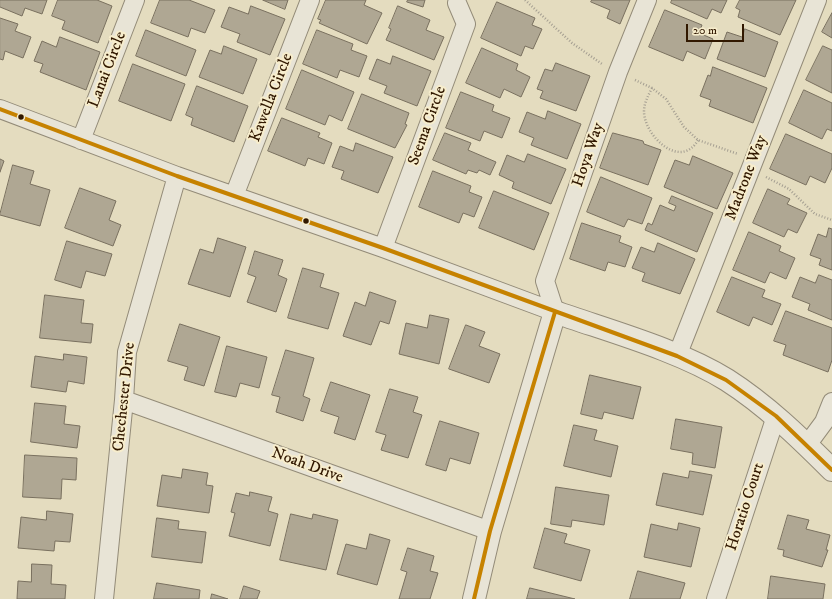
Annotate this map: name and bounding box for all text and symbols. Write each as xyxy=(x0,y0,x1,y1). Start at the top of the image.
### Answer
scale bar xyxy=(688,16,746,42)
text: 20 m xyxy=(693,23,717,38)
street label: Lanai Circle xyxy=(85,29,131,111)
street label: Kawella Circle xyxy=(246,51,298,145)
street label: Seema Circle xyxy=(405,84,451,168)
unlabelled marker xyxy=(16,112,26,122)
street label: Hoya Way xyxy=(569,120,609,190)
street label: Madrone Way xyxy=(722,133,772,223)
unlabelled marker xyxy=(301,216,311,226)
street label: Chechester Drive xyxy=(110,342,140,452)
street label: Noah Drive xyxy=(269,444,345,488)
street label: Horatio Court xyxy=(723,461,769,553)

